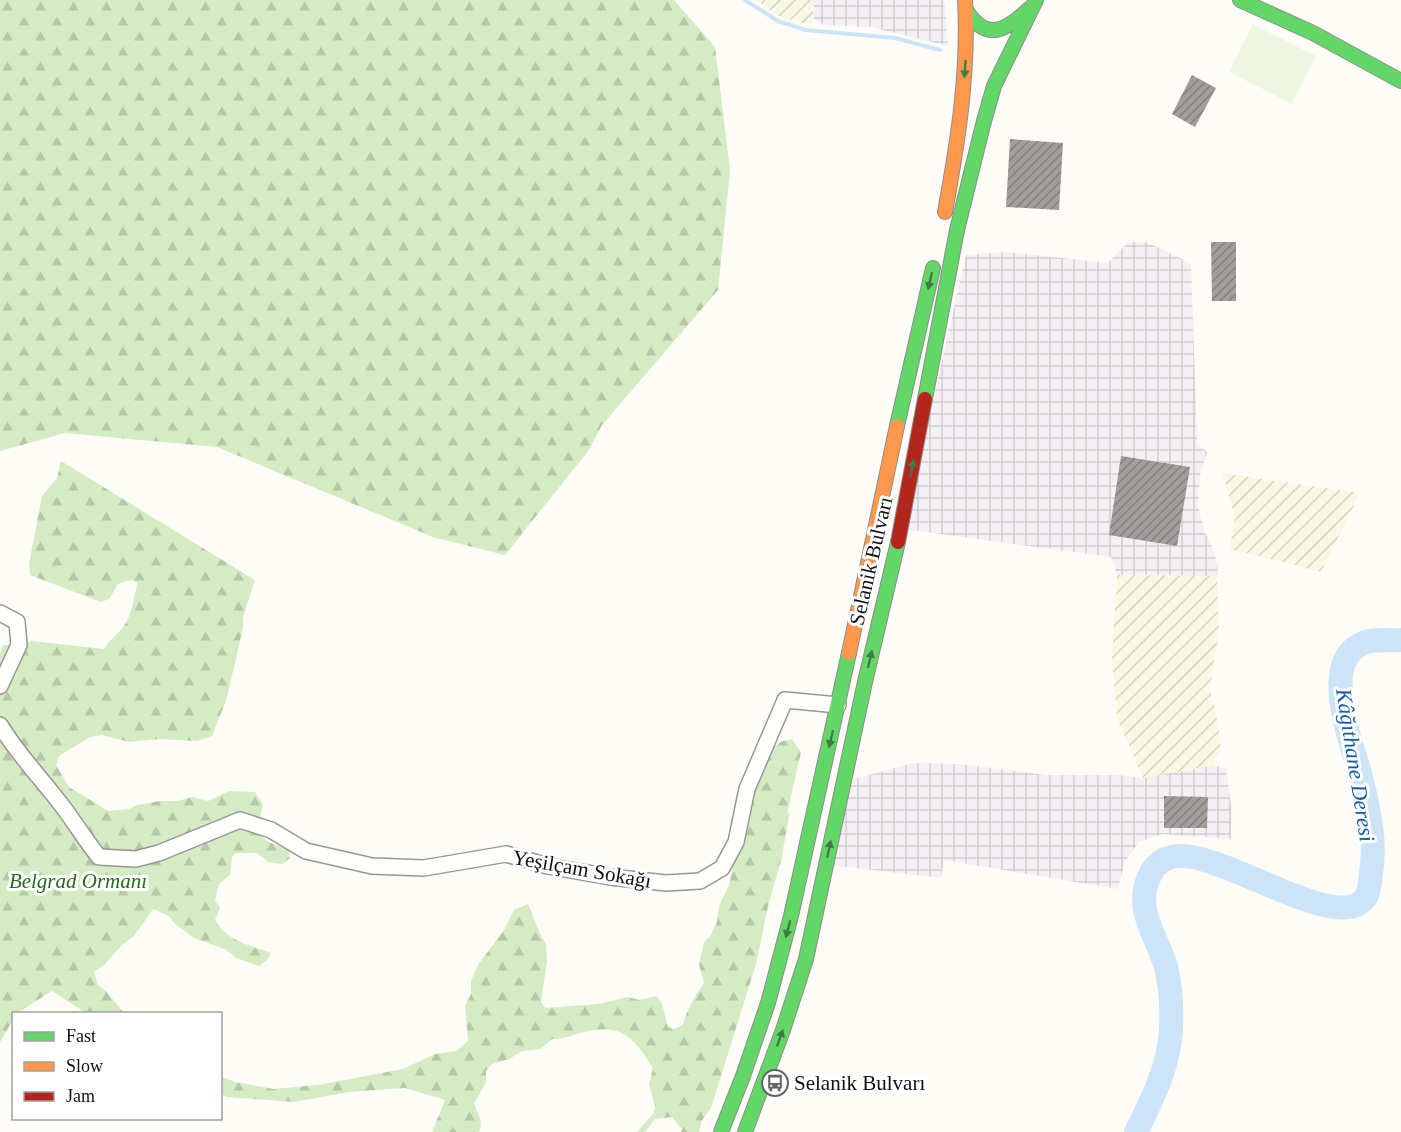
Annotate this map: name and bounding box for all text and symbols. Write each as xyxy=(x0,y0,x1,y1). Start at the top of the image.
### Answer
one-way arrow xyxy=(960,59,970,78)
one-way arrow xyxy=(924,272,934,291)
one-way arrow xyxy=(908,459,917,478)
street label: Selanik Bulvarı xyxy=(845,494,897,628)
one-way arrow xyxy=(866,650,876,668)
water label: Kâğıthane Deresi xyxy=(1331,686,1380,844)
one-way arrow xyxy=(826,730,835,749)
one-way arrow xyxy=(825,840,834,859)
street label: Yeşilçam Sokağı xyxy=(511,845,654,893)
park label: Belgrad Ormanı xyxy=(9,869,147,893)
one-way arrow xyxy=(783,920,792,938)
legend xyxy=(12,1012,222,1120)
text: Fast xyxy=(66,1026,96,1046)
one-way arrow xyxy=(775,1029,785,1047)
text: Slow xyxy=(66,1056,103,1076)
bus stop icon: Selanik Bulvarı xyxy=(760,1068,790,1098)
place label: Selanik Bulvarı xyxy=(794,1071,925,1095)
text: Jam xyxy=(66,1086,95,1106)

